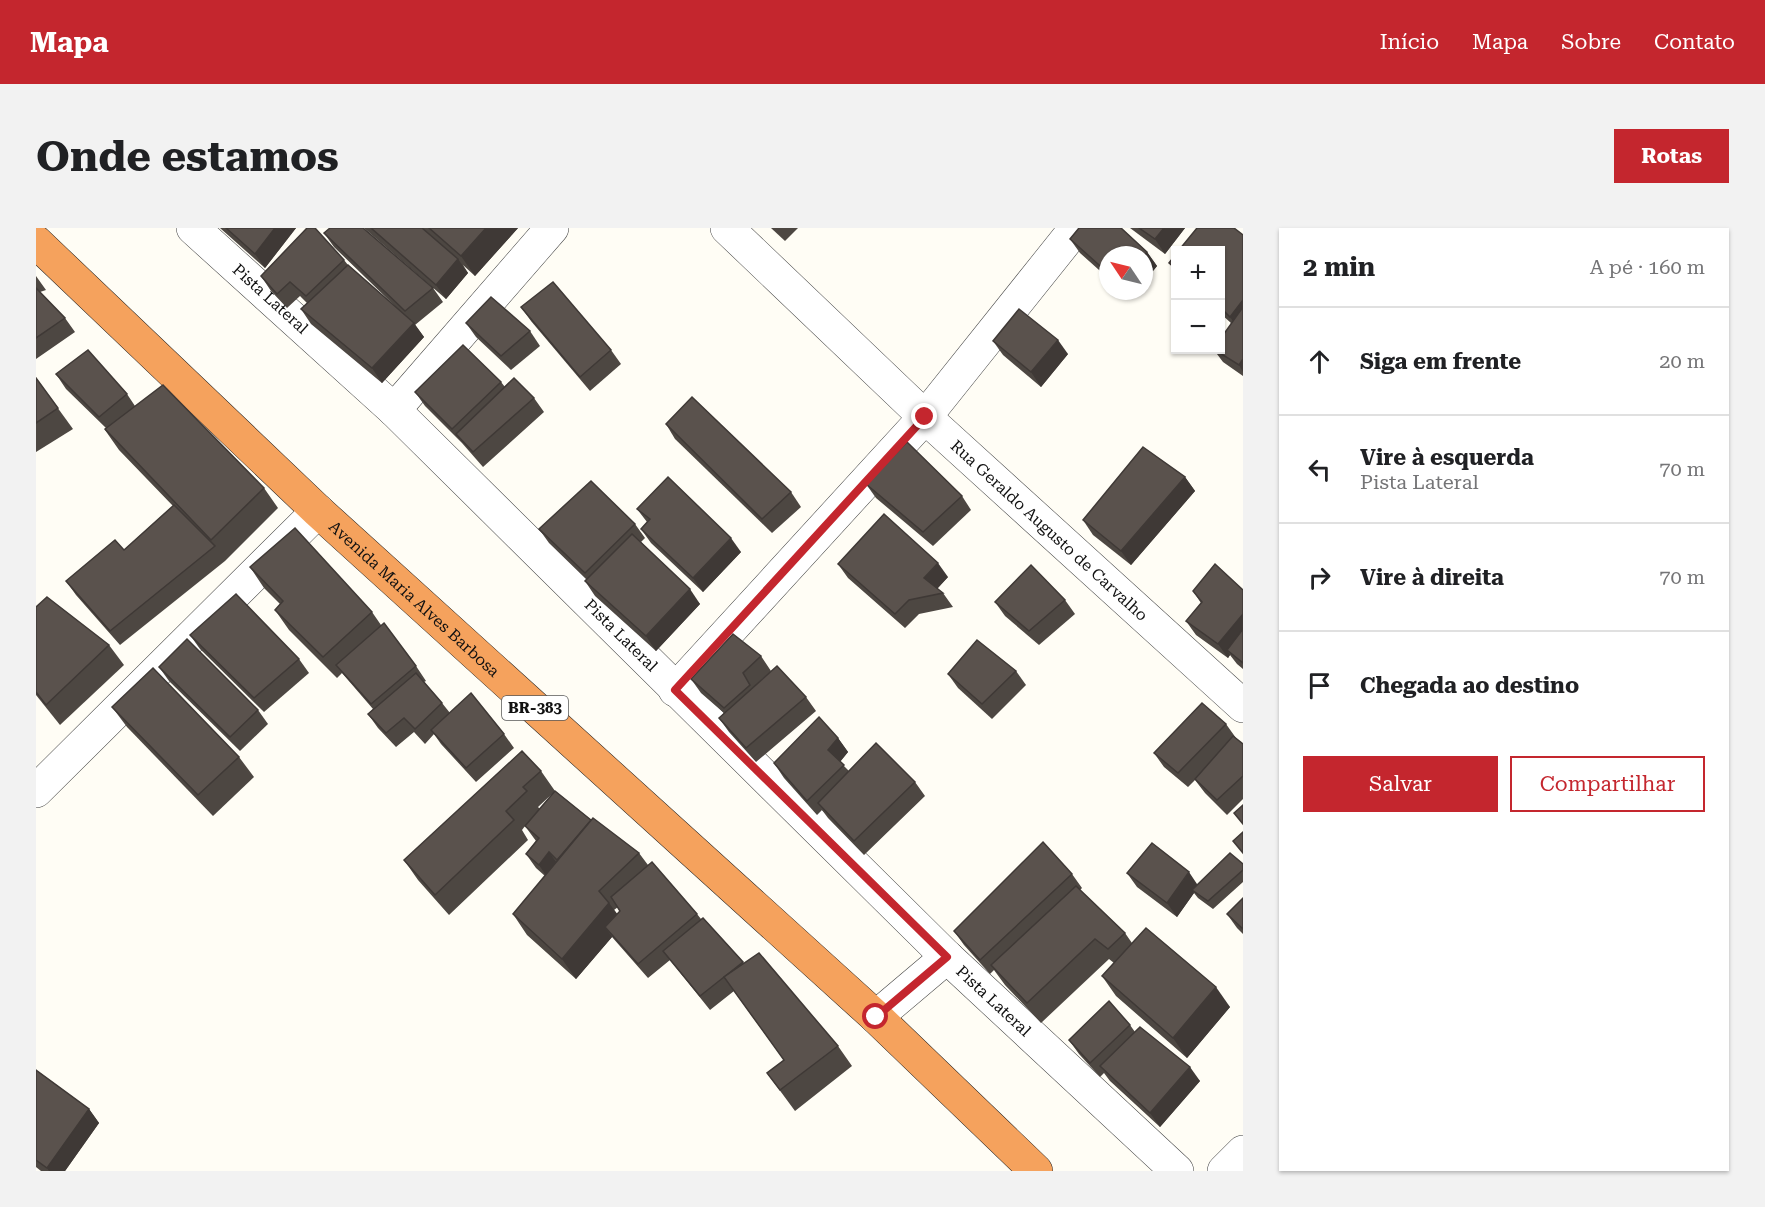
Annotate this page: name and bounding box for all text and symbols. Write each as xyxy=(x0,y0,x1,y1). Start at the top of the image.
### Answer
text: Mapa xyxy=(30,26,109,59)
text: Início xyxy=(1380,30,1439,54)
text: Mapa xyxy=(1472,30,1528,54)
text: Sobre xyxy=(1561,30,1621,54)
text: Contato xyxy=(1654,30,1735,54)
button: Rotas xyxy=(1614,129,1729,183)
text: Onde estamos xyxy=(36,132,339,181)
north arrow xyxy=(1099,246,1153,300)
map controls xyxy=(1171,246,1225,354)
button: + xyxy=(1171,246,1225,300)
text: 2 min xyxy=(1303,252,1375,282)
text: A pé · 160 m xyxy=(1590,255,1705,279)
street label: Pista Lateral xyxy=(229,260,312,338)
button: − xyxy=(1171,300,1225,354)
icon: ahead xyxy=(1303,345,1336,378)
text: Siga em frente xyxy=(1360,349,1521,374)
text: 20 m xyxy=(1659,349,1705,373)
route end xyxy=(911,403,937,429)
street label: Rua Geraldo Augusto de Carvalho xyxy=(947,436,1152,625)
text: Vire à esquerda xyxy=(1360,445,1534,470)
icon: left xyxy=(1303,453,1336,486)
text: 70 m xyxy=(1659,457,1705,481)
text: Pista Lateral xyxy=(1360,470,1479,494)
street label: Avenida Maria Alves Barbosa xyxy=(325,517,503,681)
icon: right xyxy=(1303,561,1336,594)
text: Vire à direita xyxy=(1360,565,1504,590)
text: 70 m xyxy=(1659,565,1705,589)
street label: Pista Lateral xyxy=(581,595,662,675)
icon: arrive xyxy=(1303,669,1336,702)
text: Chegada ao destino xyxy=(1360,673,1579,698)
road number: BR-383 xyxy=(502,696,568,720)
button: Salvar xyxy=(1303,756,1498,812)
button: Compartilhar xyxy=(1510,756,1705,812)
street label: Pista Lateral xyxy=(952,962,1035,1040)
route start xyxy=(862,1003,888,1029)

